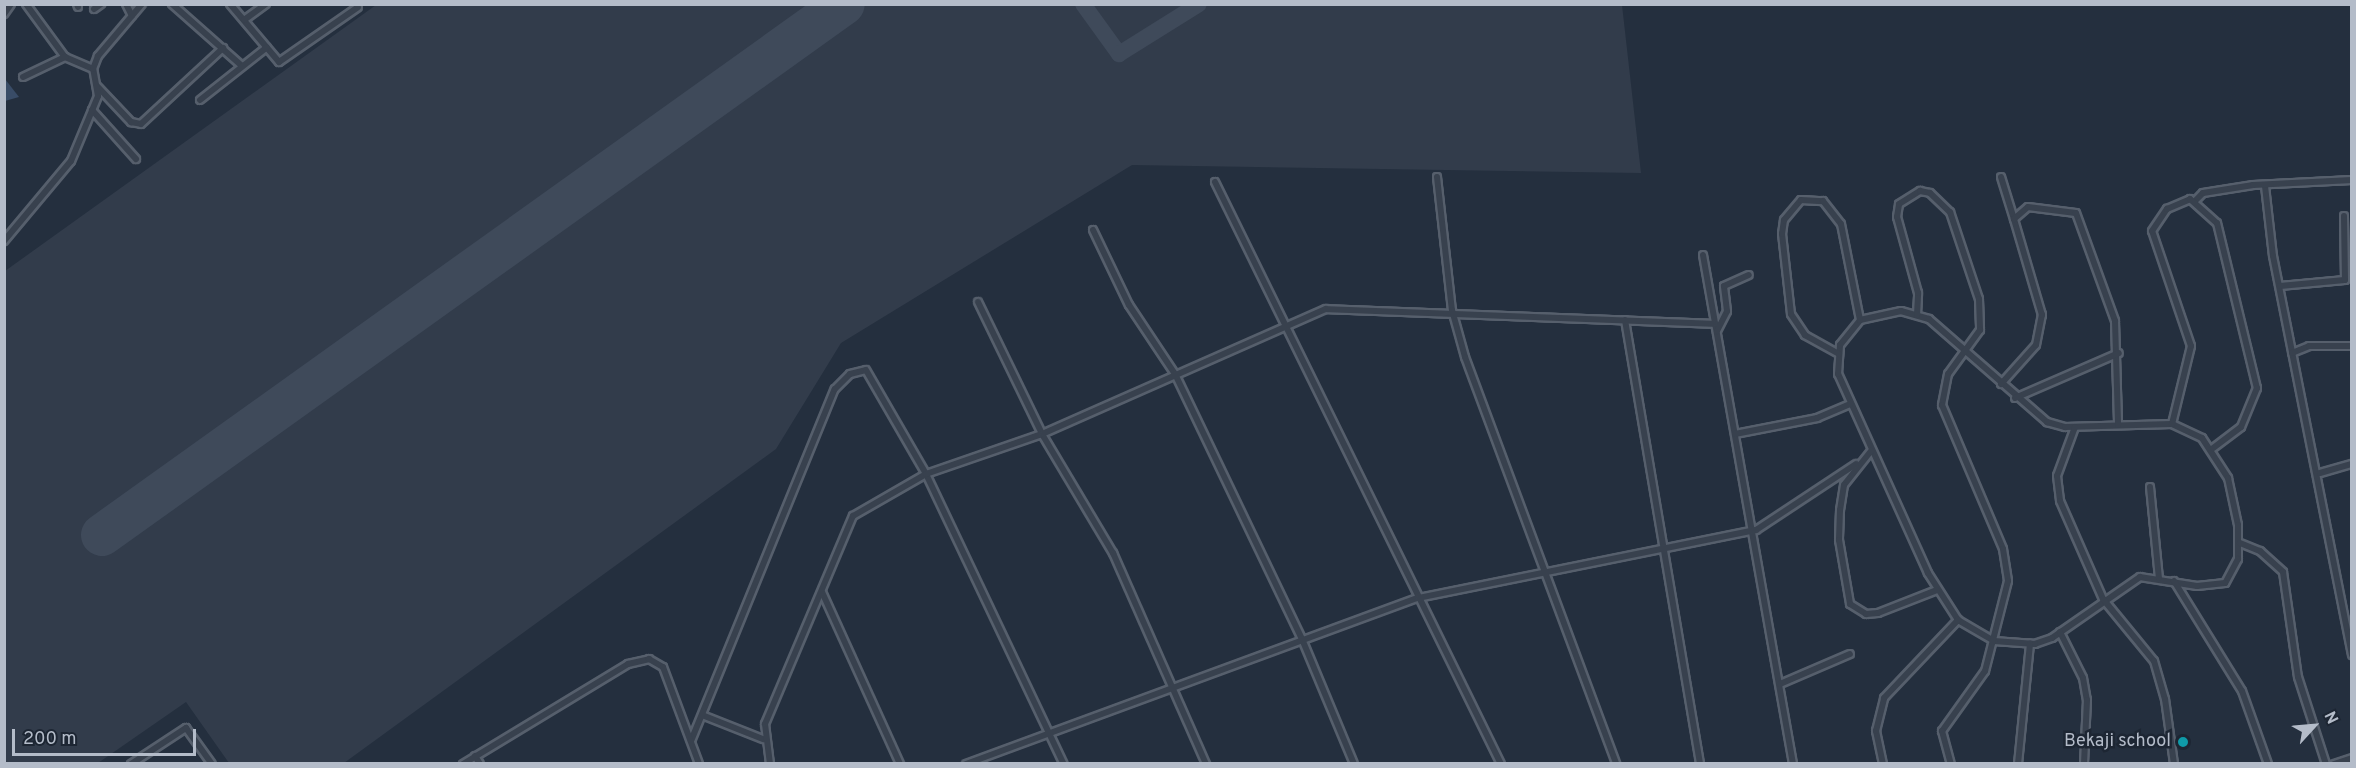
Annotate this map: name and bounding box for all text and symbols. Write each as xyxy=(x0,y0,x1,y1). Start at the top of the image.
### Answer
north arrow xyxy=(2284,696,2344,756)
text: N xyxy=(2319,709,2342,728)
scale bar xyxy=(15,717,200,755)
text: 200 m xyxy=(23,728,76,751)
place label: Bekaji school xyxy=(2064,731,2171,753)
marker: Bekaji school xyxy=(2176,735,2190,749)

